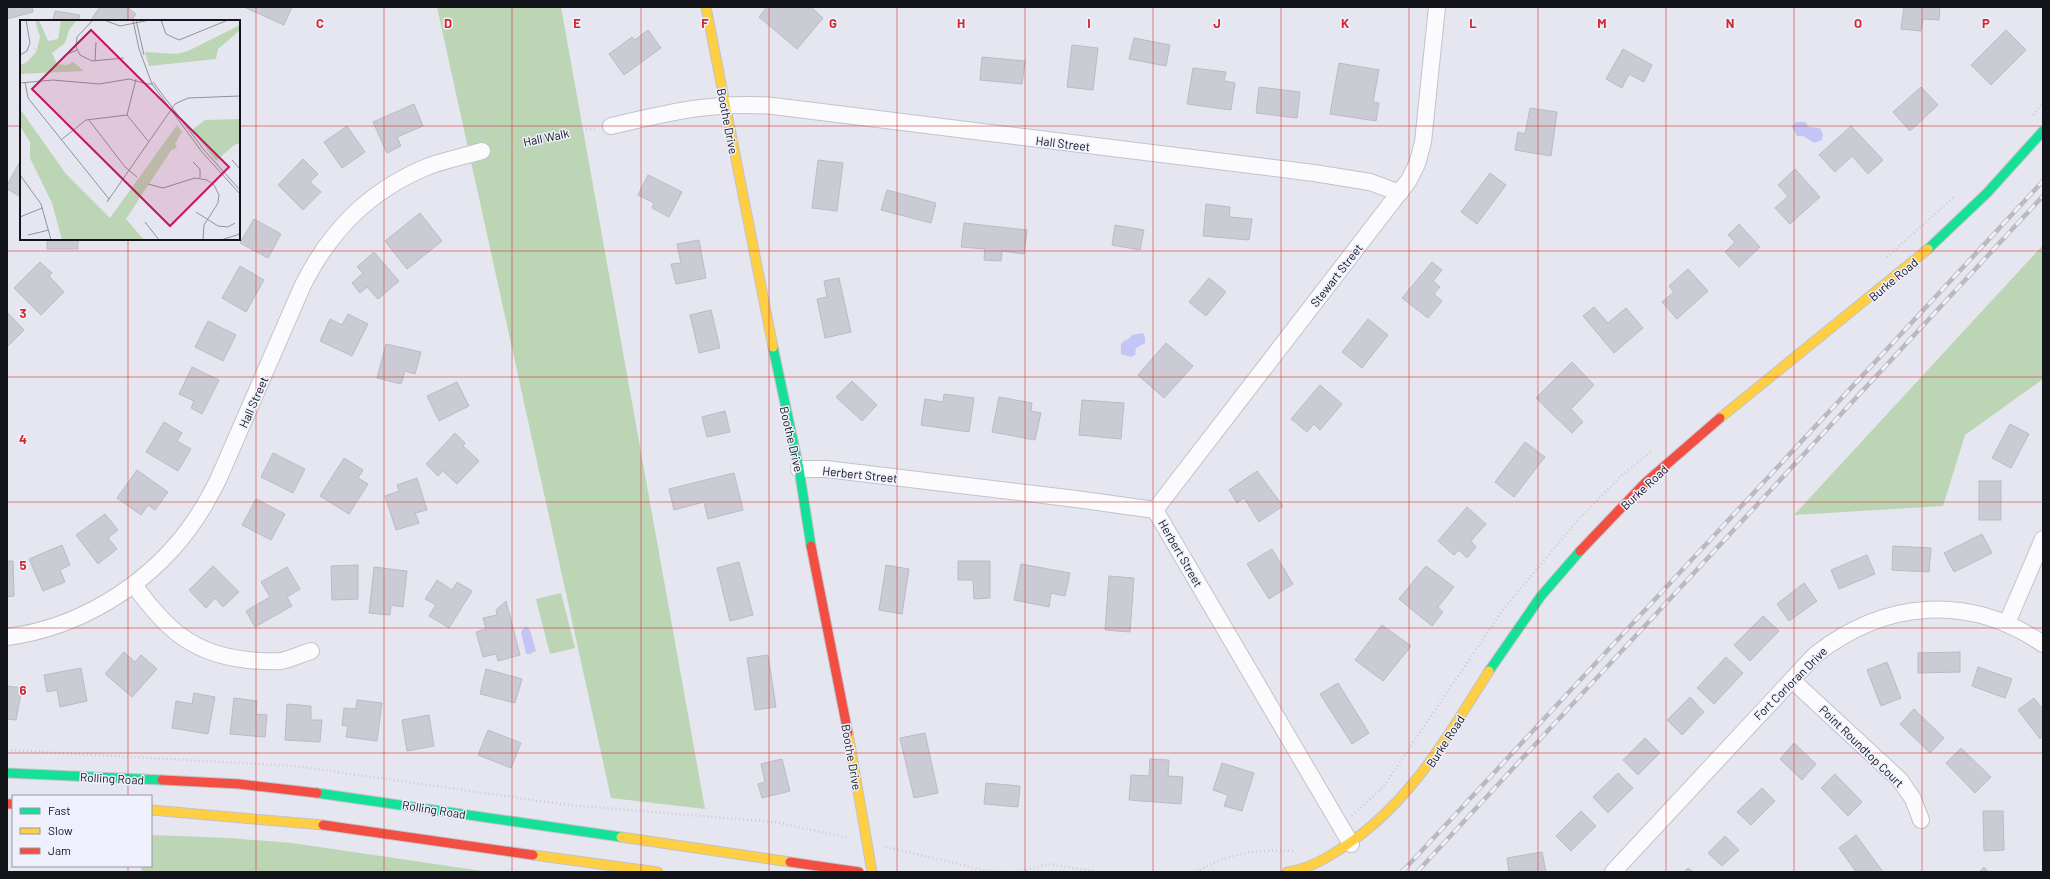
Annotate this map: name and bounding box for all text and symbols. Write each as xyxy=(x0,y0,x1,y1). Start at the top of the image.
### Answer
text: C xyxy=(316,15,324,31)
text: D xyxy=(444,15,452,31)
text: E xyxy=(573,15,581,31)
text: F xyxy=(701,15,709,31)
text: G xyxy=(829,15,837,31)
text: H xyxy=(957,15,965,31)
text: I xyxy=(1087,15,1091,31)
text: J xyxy=(1213,15,1221,31)
text: K xyxy=(1341,15,1349,31)
text: L xyxy=(1469,15,1477,31)
text: M xyxy=(1597,15,1607,31)
text: N xyxy=(1726,15,1734,31)
text: O xyxy=(1854,15,1862,31)
text: P xyxy=(1982,15,1990,31)
inset map xyxy=(20,20,240,240)
street label: Boothe Drive xyxy=(715,87,741,155)
street label: Hall Walk xyxy=(522,125,570,149)
street label: Hall Street xyxy=(1035,133,1091,153)
street label: Stewart Street xyxy=(1307,241,1365,309)
street label: Burke Road xyxy=(1866,255,1920,303)
text: 3 xyxy=(19,305,27,321)
street label: Hall Street xyxy=(235,374,271,430)
street label: Boothe Drive xyxy=(778,405,806,473)
text: 4 xyxy=(19,431,27,447)
street label: Burke Road xyxy=(1618,462,1670,512)
street label: Herbert Street xyxy=(822,463,898,485)
street label: Herbert Street xyxy=(1156,517,1206,589)
text: 5 xyxy=(19,557,27,573)
street label: Fort Corloran Drive xyxy=(1750,643,1830,723)
text: 6 xyxy=(20,682,27,698)
street label: Point Roundtop Court xyxy=(1817,702,1907,790)
street label: Burke Road xyxy=(1423,712,1467,770)
street label: Boothe Drive xyxy=(839,723,865,791)
street label: Rolling Road xyxy=(80,769,144,787)
legend xyxy=(12,795,152,867)
street label: Rolling Road xyxy=(401,797,467,821)
text: Fast xyxy=(48,803,71,817)
text: Slow xyxy=(48,823,73,837)
text: Jam xyxy=(48,843,71,857)

